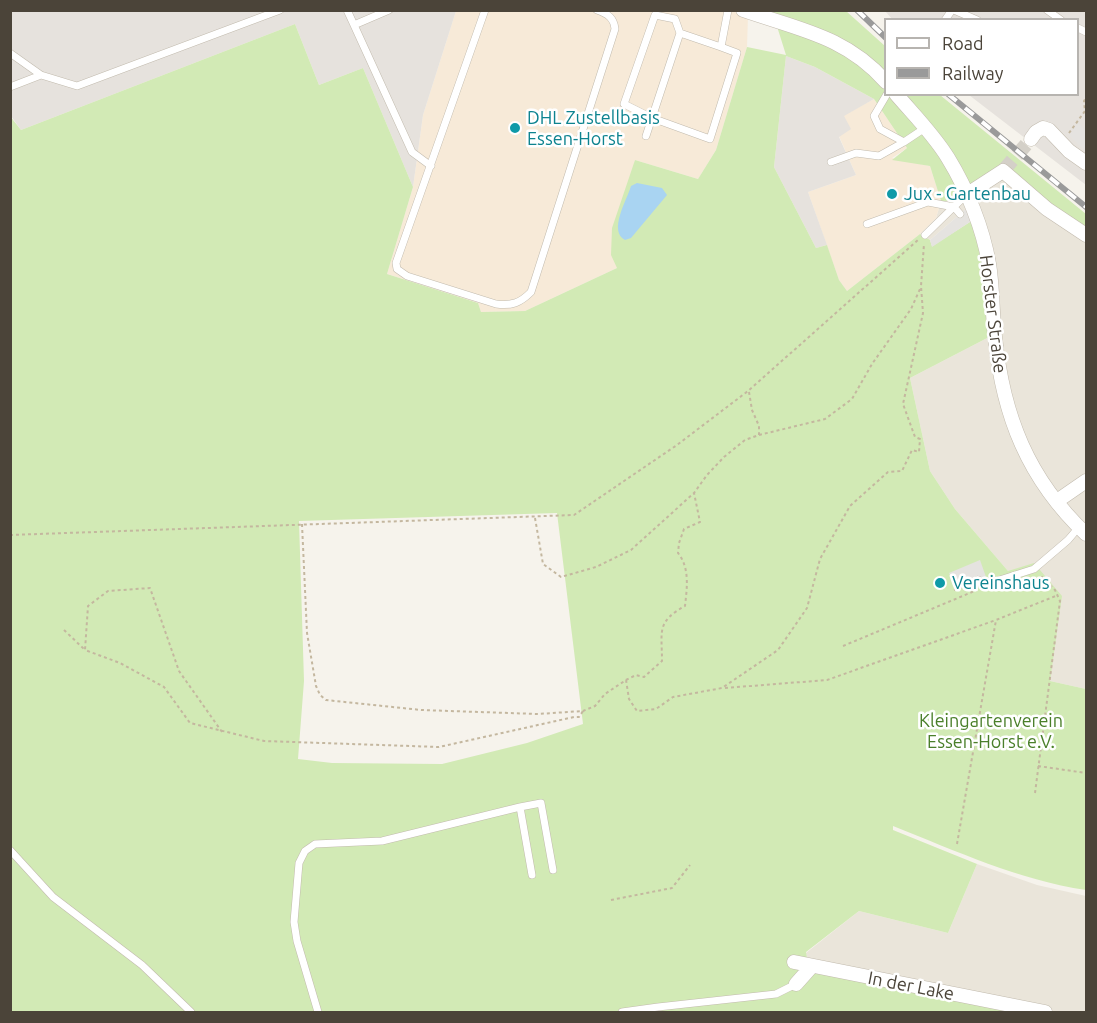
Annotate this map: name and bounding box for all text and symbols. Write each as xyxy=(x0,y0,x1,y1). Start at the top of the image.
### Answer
legend xyxy=(884,18,1079,96)
text: Road xyxy=(942,33,984,53)
text: Railway xyxy=(942,63,1003,83)
place label: DHL Zustellbasis Essen-Horst xyxy=(527,107,660,150)
marker: DHL Zustellbasis Essen-Horst xyxy=(508,121,522,135)
place label: Jux - Gartenbau xyxy=(904,183,1031,205)
marker: Jux - Gartenbau xyxy=(885,187,899,201)
street label: Horster Straße xyxy=(975,254,1011,374)
place label: Vereinshaus xyxy=(952,572,1050,594)
marker: Vereinshaus xyxy=(933,576,947,590)
park label: Kleingartenverein Essen-Horst e.V. xyxy=(919,710,1063,752)
street label: In der Lake xyxy=(866,967,956,1005)

